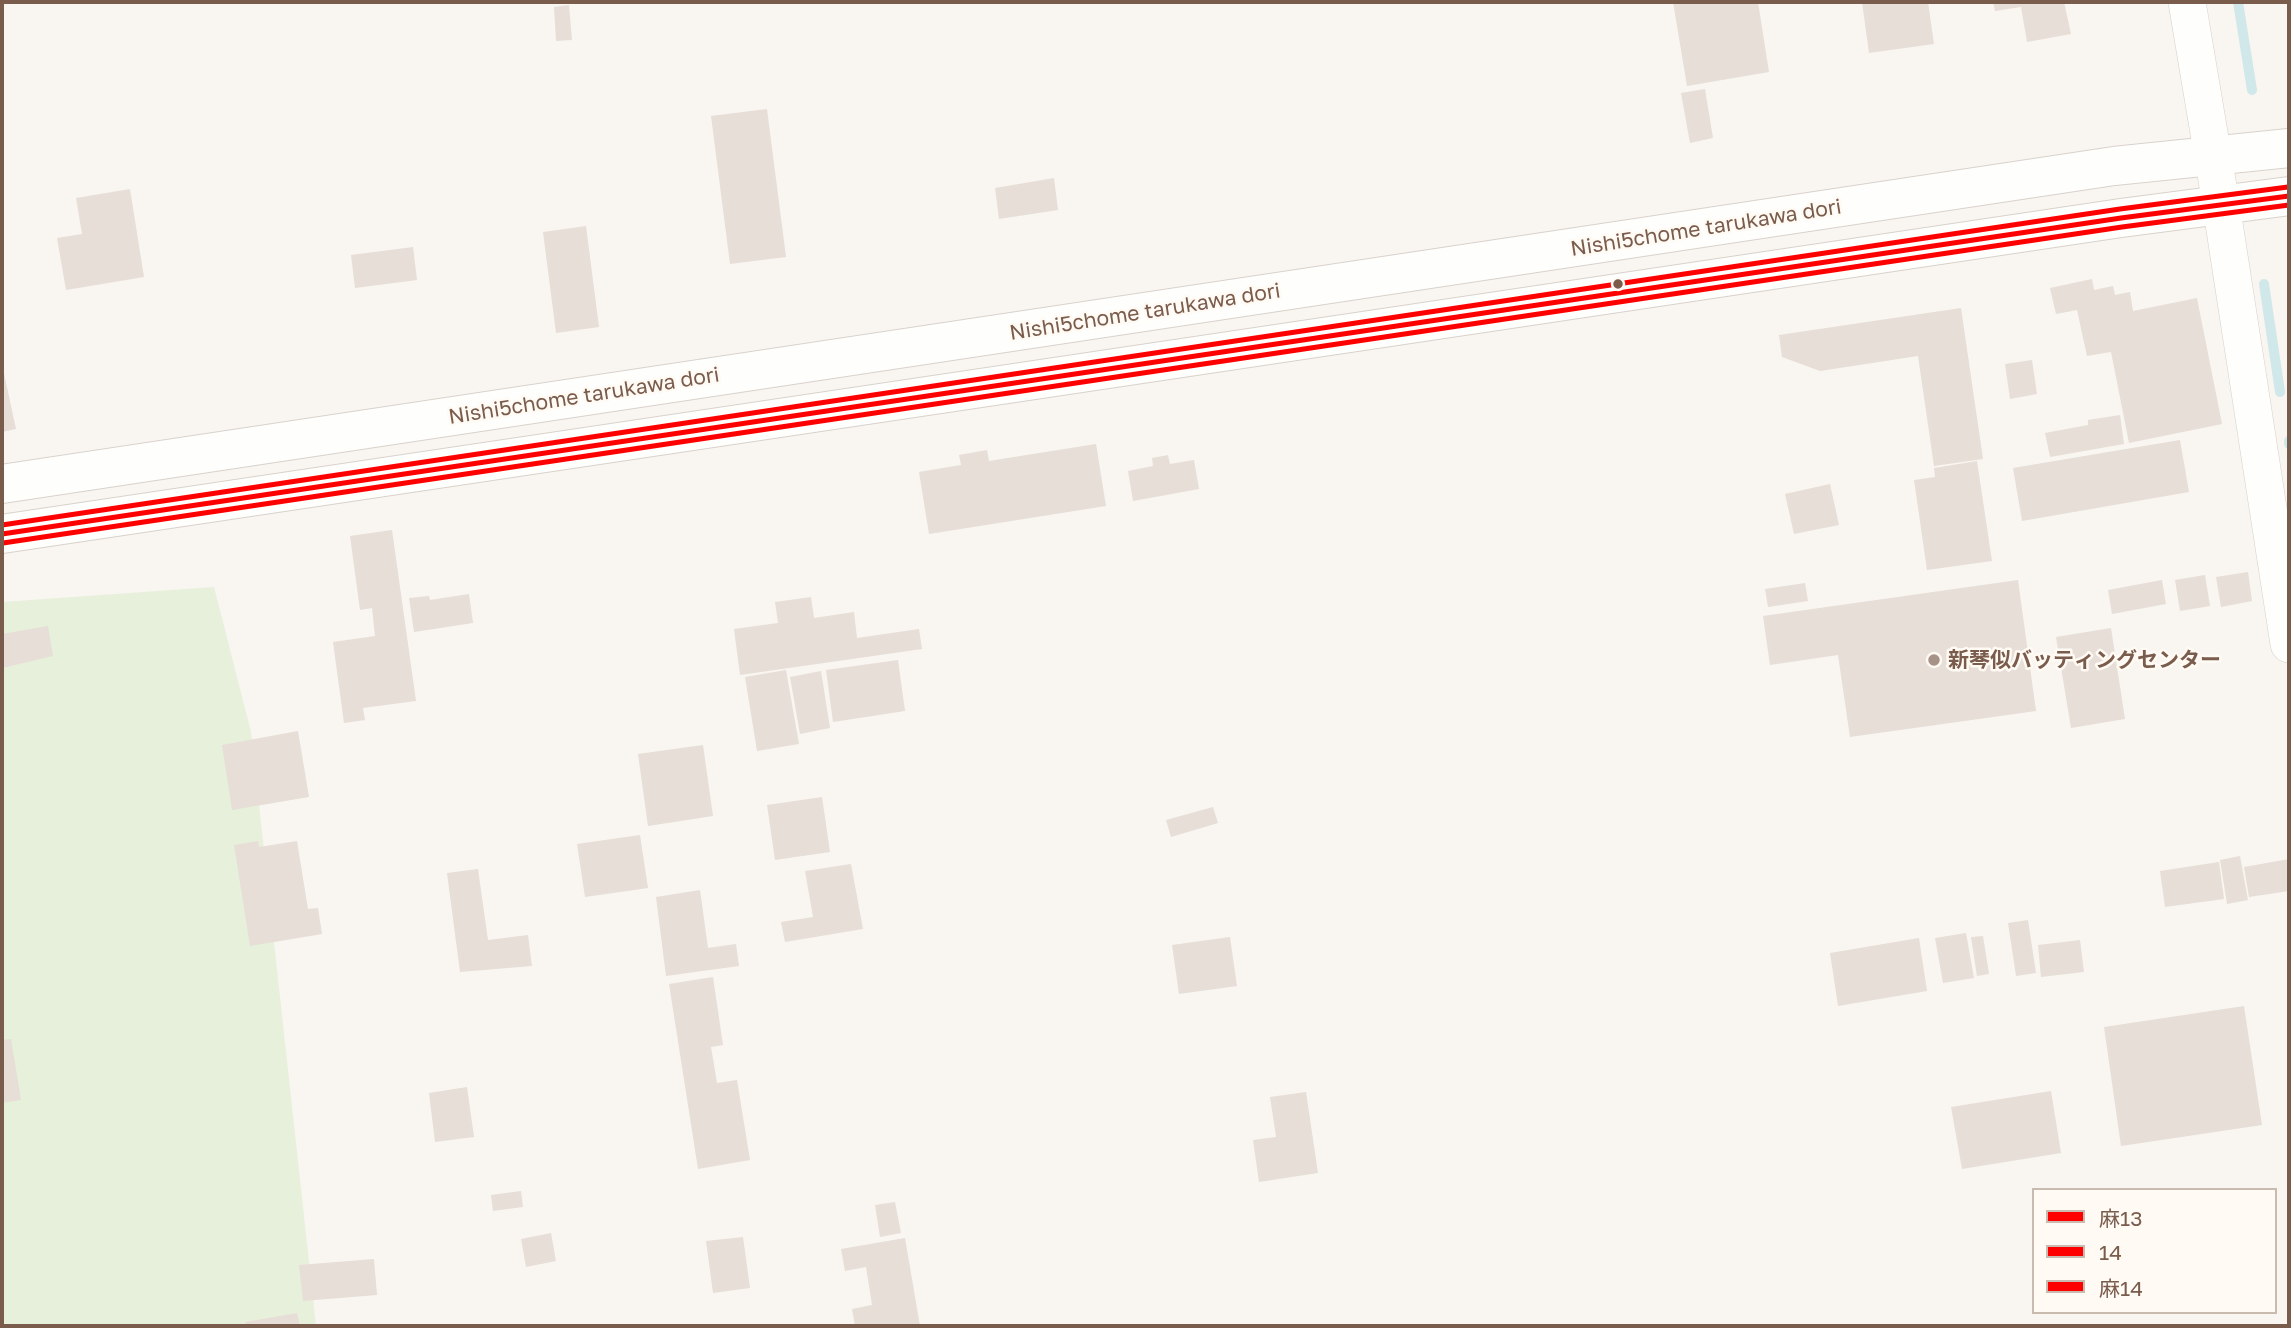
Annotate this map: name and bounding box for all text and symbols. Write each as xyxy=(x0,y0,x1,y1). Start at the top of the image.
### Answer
street label: Nishi5chome tarukawa dori xyxy=(1569,194,1843,262)
unlabelled marker xyxy=(1611,277,1625,291)
street label: Nishi5chome tarukawa dori xyxy=(1008,278,1282,346)
street label: Nishi5chome tarukawa dori xyxy=(447,362,721,430)
place label: 新琴似バッティングセンター xyxy=(1948,647,2221,673)
marker: 新琴似バッティングセンター xyxy=(1926,652,1942,668)
legend xyxy=(2032,1188,2277,1314)
text: 麻13 xyxy=(2099,1205,2142,1231)
text: 14 xyxy=(2099,1239,2122,1265)
text: 麻14 xyxy=(2099,1275,2143,1301)

